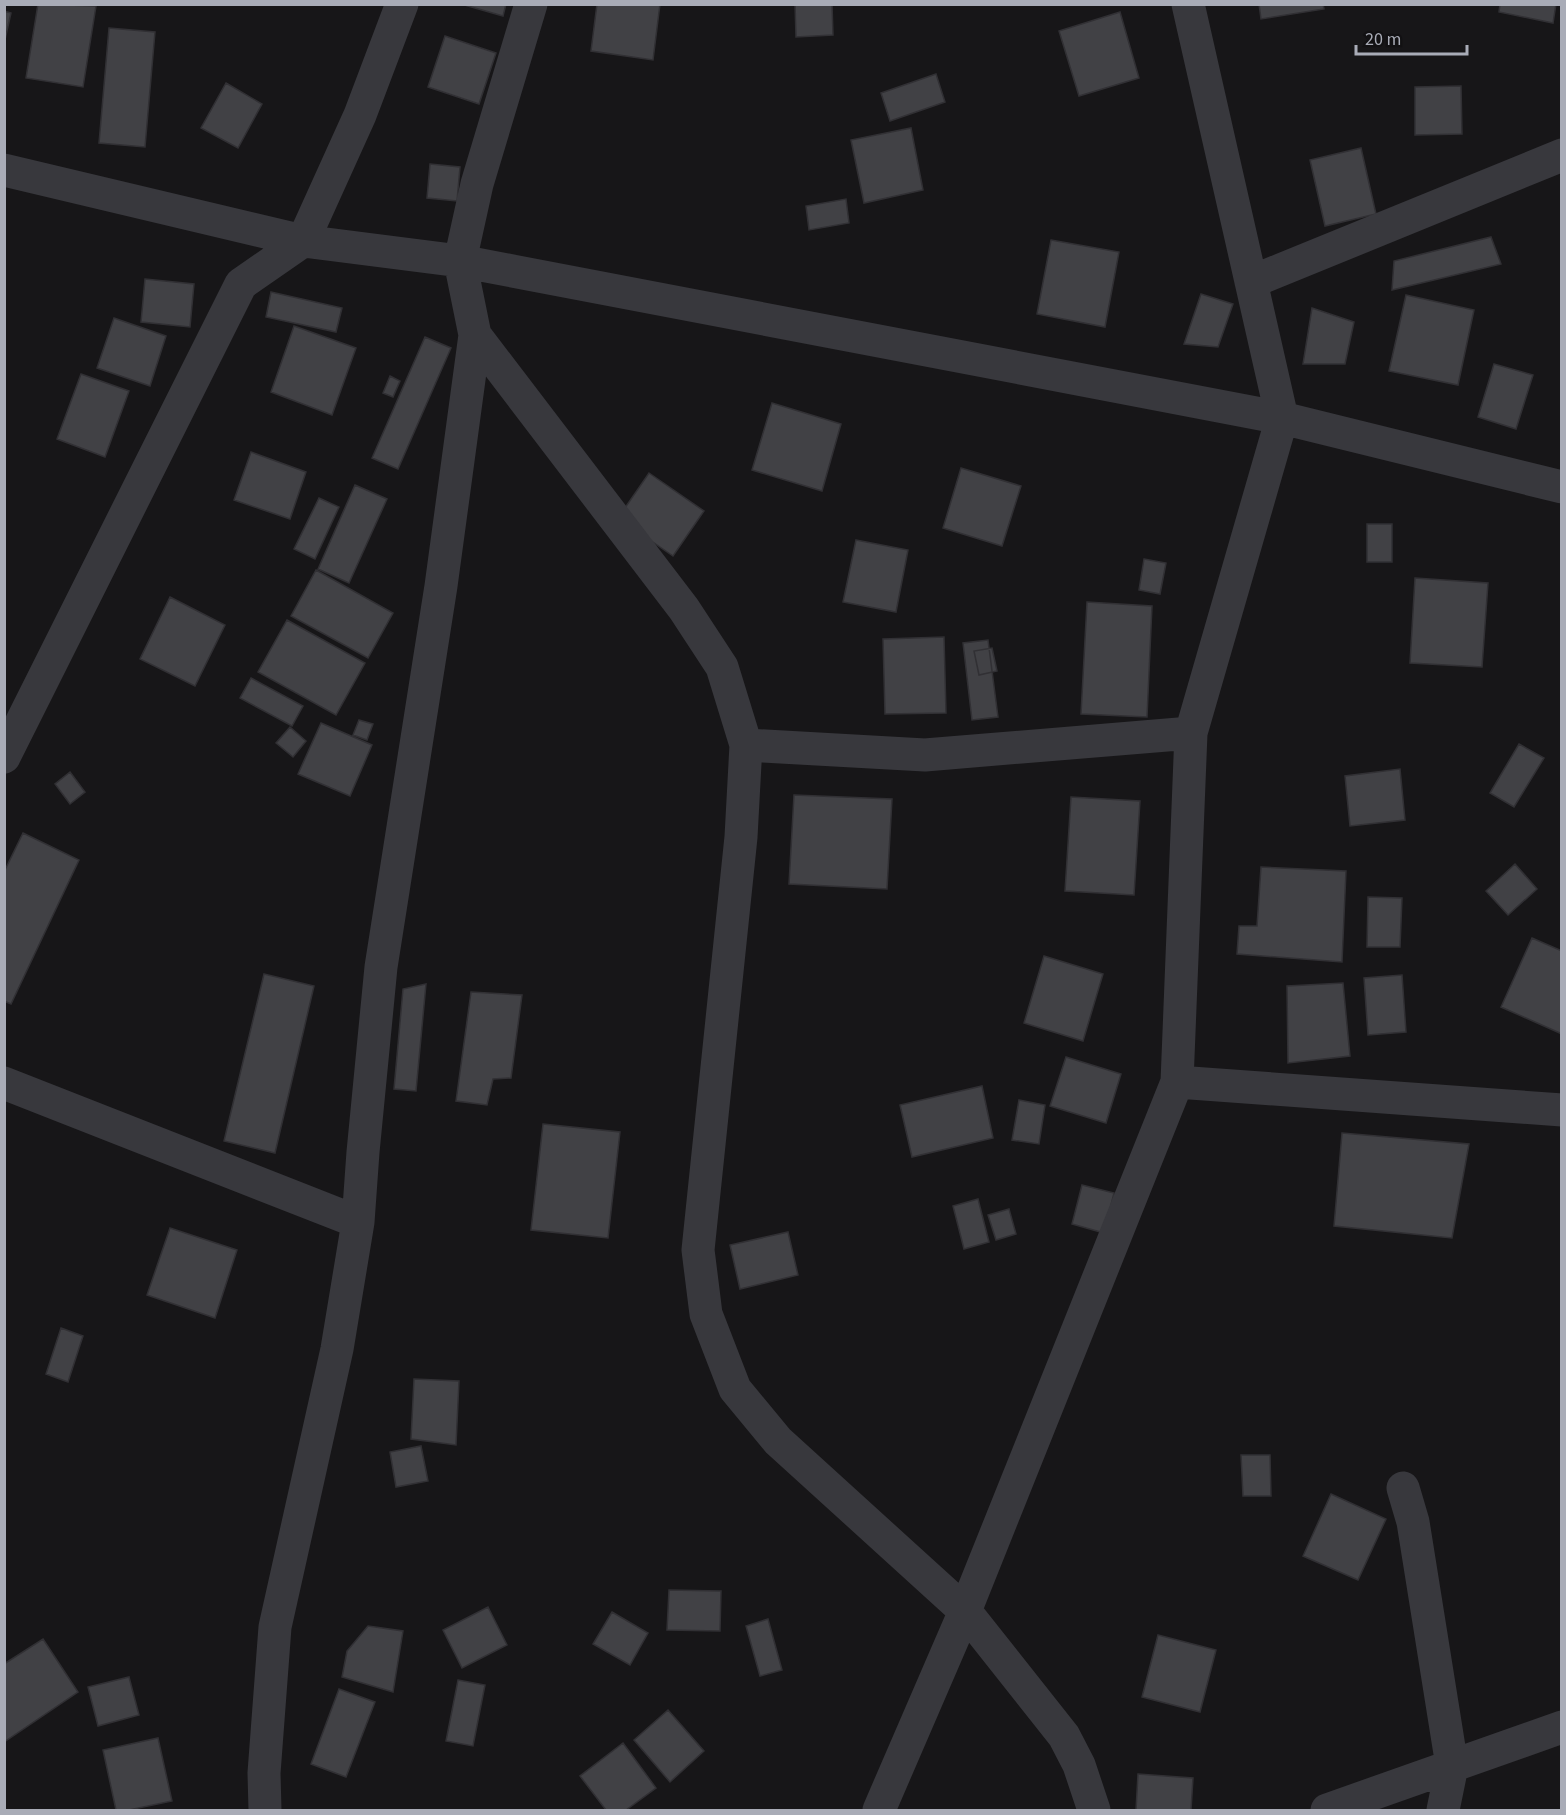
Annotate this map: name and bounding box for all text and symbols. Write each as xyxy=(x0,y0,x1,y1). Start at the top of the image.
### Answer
scale bar xyxy=(1356,18,1467,56)
text: 20 m xyxy=(1365,27,1401,52)

